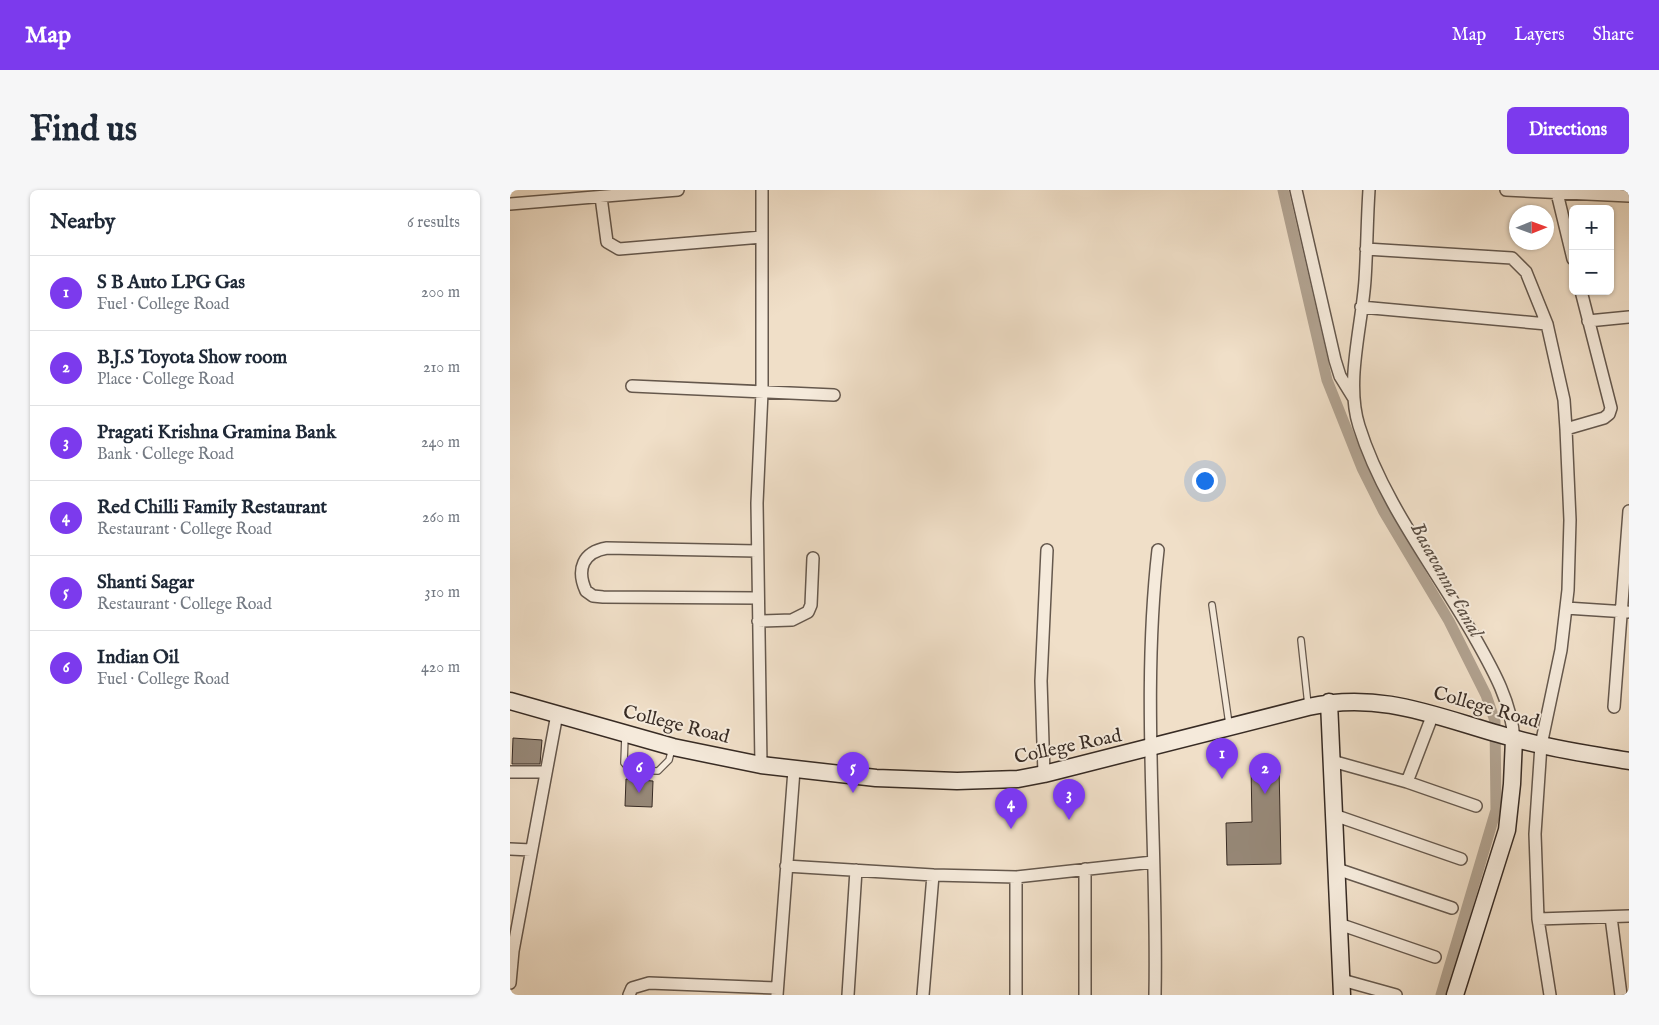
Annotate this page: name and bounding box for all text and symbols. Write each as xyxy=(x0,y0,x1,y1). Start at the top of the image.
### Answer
text: Map xyxy=(25,20,71,51)
text: Map xyxy=(1452,24,1486,47)
text: Layers xyxy=(1514,24,1565,47)
text: Share xyxy=(1593,24,1634,47)
button: Directions xyxy=(1507,107,1629,154)
text: Find us xyxy=(30,108,137,153)
north arrow xyxy=(1509,205,1554,250)
map controls xyxy=(1569,205,1614,295)
button: + xyxy=(1569,205,1614,250)
text: Nearby xyxy=(50,209,115,236)
text: 6 results xyxy=(407,213,460,233)
button: − xyxy=(1569,250,1614,295)
text: S B Auto LPG Gas xyxy=(97,271,245,295)
text: 1 xyxy=(63,283,69,303)
text: 200 m xyxy=(421,283,460,303)
text: Fuel · College Road xyxy=(97,295,229,315)
text: B.J.S Toyota Show room xyxy=(97,346,287,370)
text: 2 xyxy=(62,358,70,378)
text: 210 m xyxy=(423,358,460,378)
text: Place · College Road xyxy=(97,370,234,390)
text: Pragati Krishna Gramina Bank xyxy=(97,421,336,445)
text: 3 xyxy=(63,433,69,453)
text: 240 m xyxy=(421,433,460,453)
text: Bank · College Road xyxy=(97,445,234,465)
your location xyxy=(1192,468,1218,494)
text: Red Chilli Family Restaurant xyxy=(97,496,327,520)
text: 4 xyxy=(62,508,70,528)
text: 260 m xyxy=(422,508,460,528)
water label: Basavanna Canal xyxy=(1404,518,1489,644)
text: Restaurant · College Road xyxy=(97,520,272,540)
text: Shanti Sagar xyxy=(97,571,194,595)
text: 5 xyxy=(63,583,69,603)
text: 310 m xyxy=(424,583,460,603)
text: Restaurant · College Road xyxy=(97,595,272,615)
text: Indian Oil xyxy=(97,646,179,670)
text: 6 xyxy=(63,658,69,678)
text: 420 m xyxy=(421,658,460,678)
text: Fuel · College Road xyxy=(97,670,229,690)
street label: College Road xyxy=(1430,681,1542,735)
street label: College Road xyxy=(620,700,733,750)
street label: College Road xyxy=(1012,724,1125,770)
pin: 1 xyxy=(1206,738,1238,779)
pin: 6 xyxy=(623,752,655,793)
pin: 5 xyxy=(837,752,869,793)
pin: 2 xyxy=(1249,753,1281,794)
pin: 3 xyxy=(1053,779,1085,820)
pin: 4 xyxy=(995,788,1027,829)

